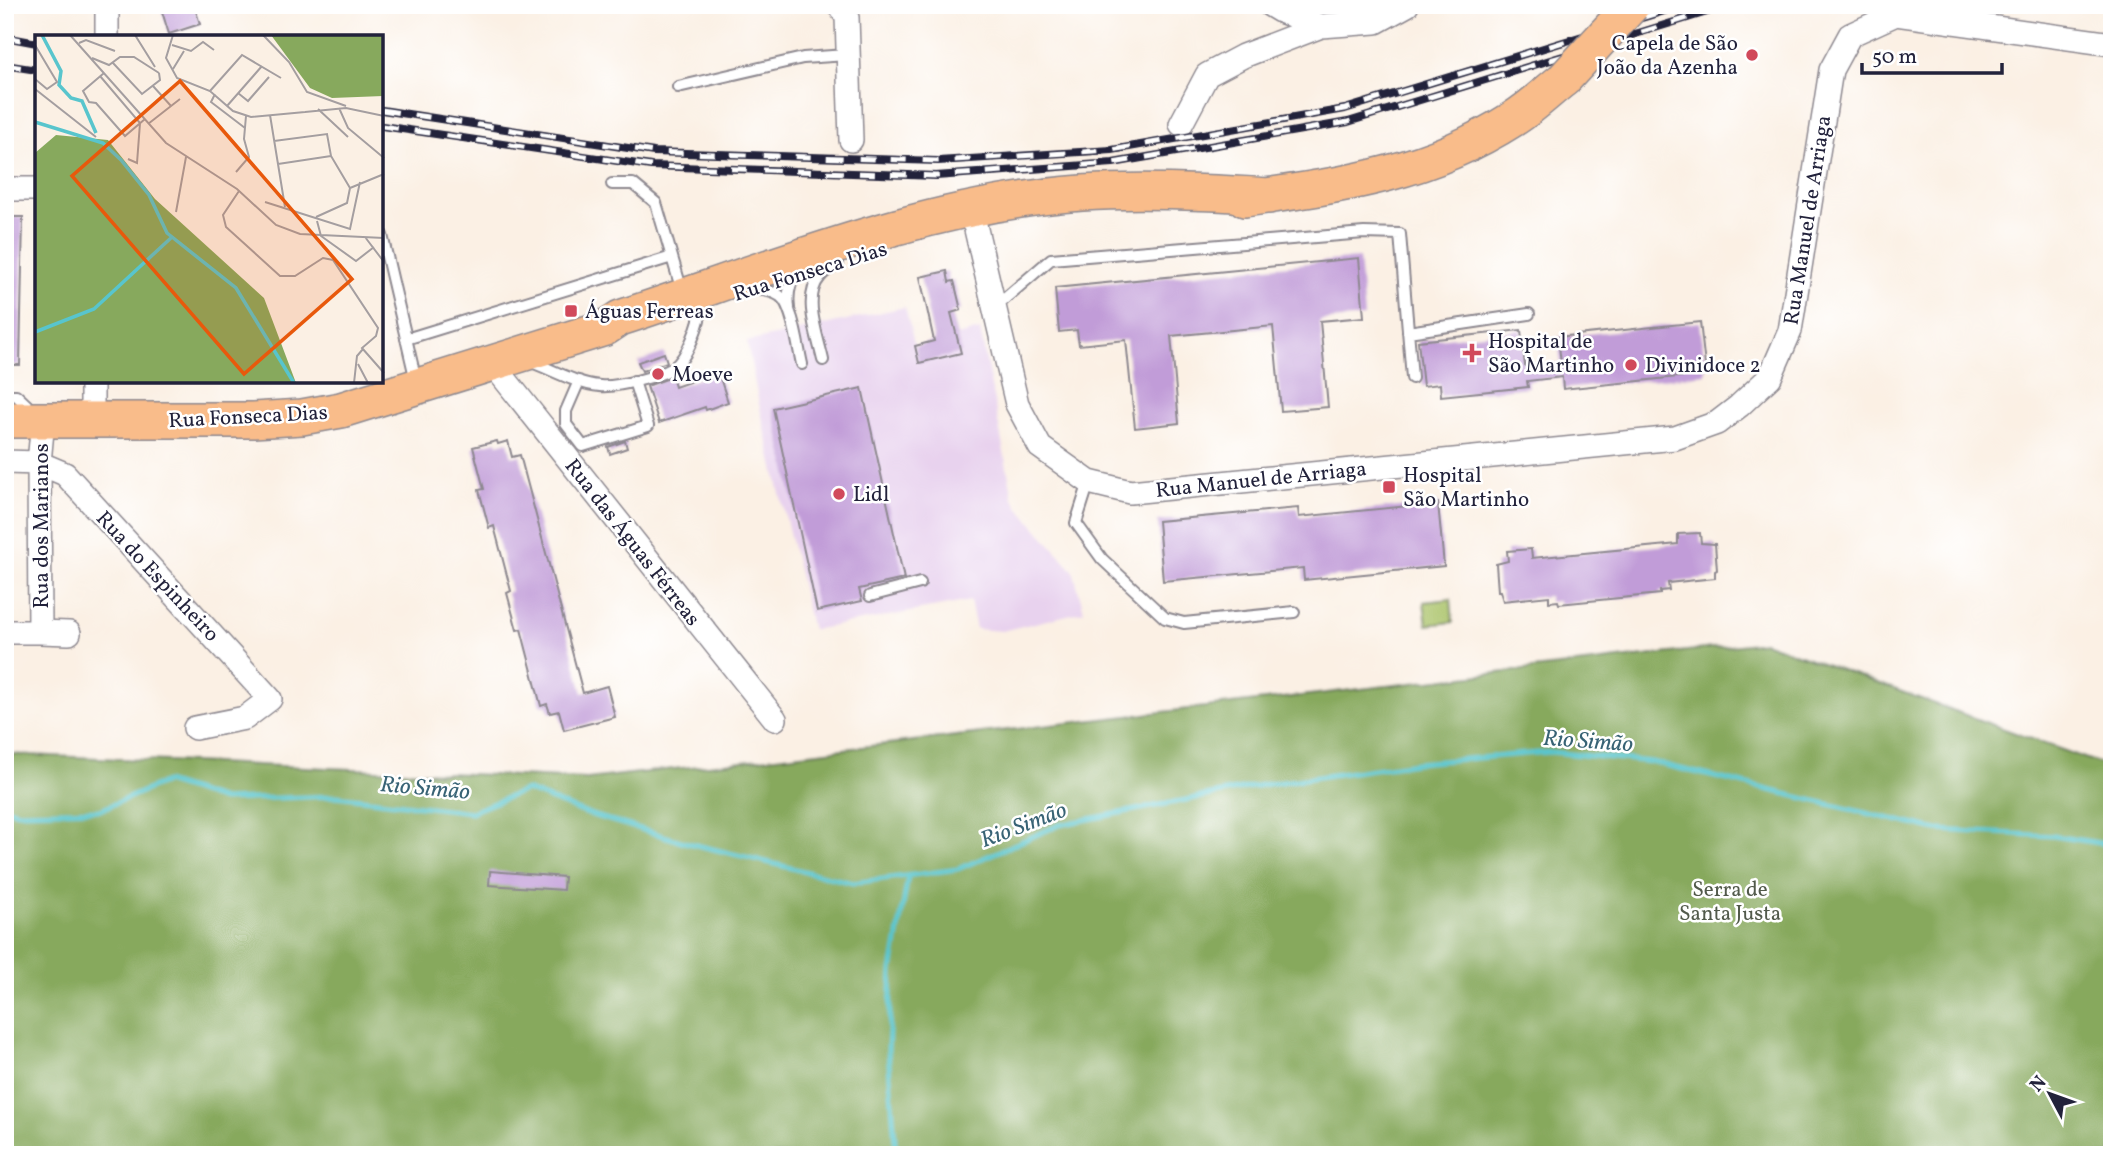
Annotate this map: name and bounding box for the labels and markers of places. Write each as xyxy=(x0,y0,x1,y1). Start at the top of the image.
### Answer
place label: Capela de São João da Azenha xyxy=(1597,30,1738,83)
marker: Capela de São João da Azenha xyxy=(1744,47,1760,63)
place label: Águas Ferreas xyxy=(585,298,714,327)
marker: Águas Ferreas xyxy=(563,303,579,319)
place label: Hospital de São Martinho xyxy=(1488,328,1614,381)
marker: Hospital de São Martinho xyxy=(1462,343,1482,363)
place label: Divinidoce 2 xyxy=(1645,352,1761,381)
marker: Divinidoce 2 xyxy=(1623,357,1639,373)
place label: Moeve xyxy=(672,361,733,390)
marker: Moeve xyxy=(650,366,666,382)
place label: Hospital São Martinho xyxy=(1403,462,1529,515)
marker: Hospital São Martinho xyxy=(1381,479,1397,495)
place label: Lidl xyxy=(853,481,889,510)
marker: Lidl xyxy=(831,486,847,502)

